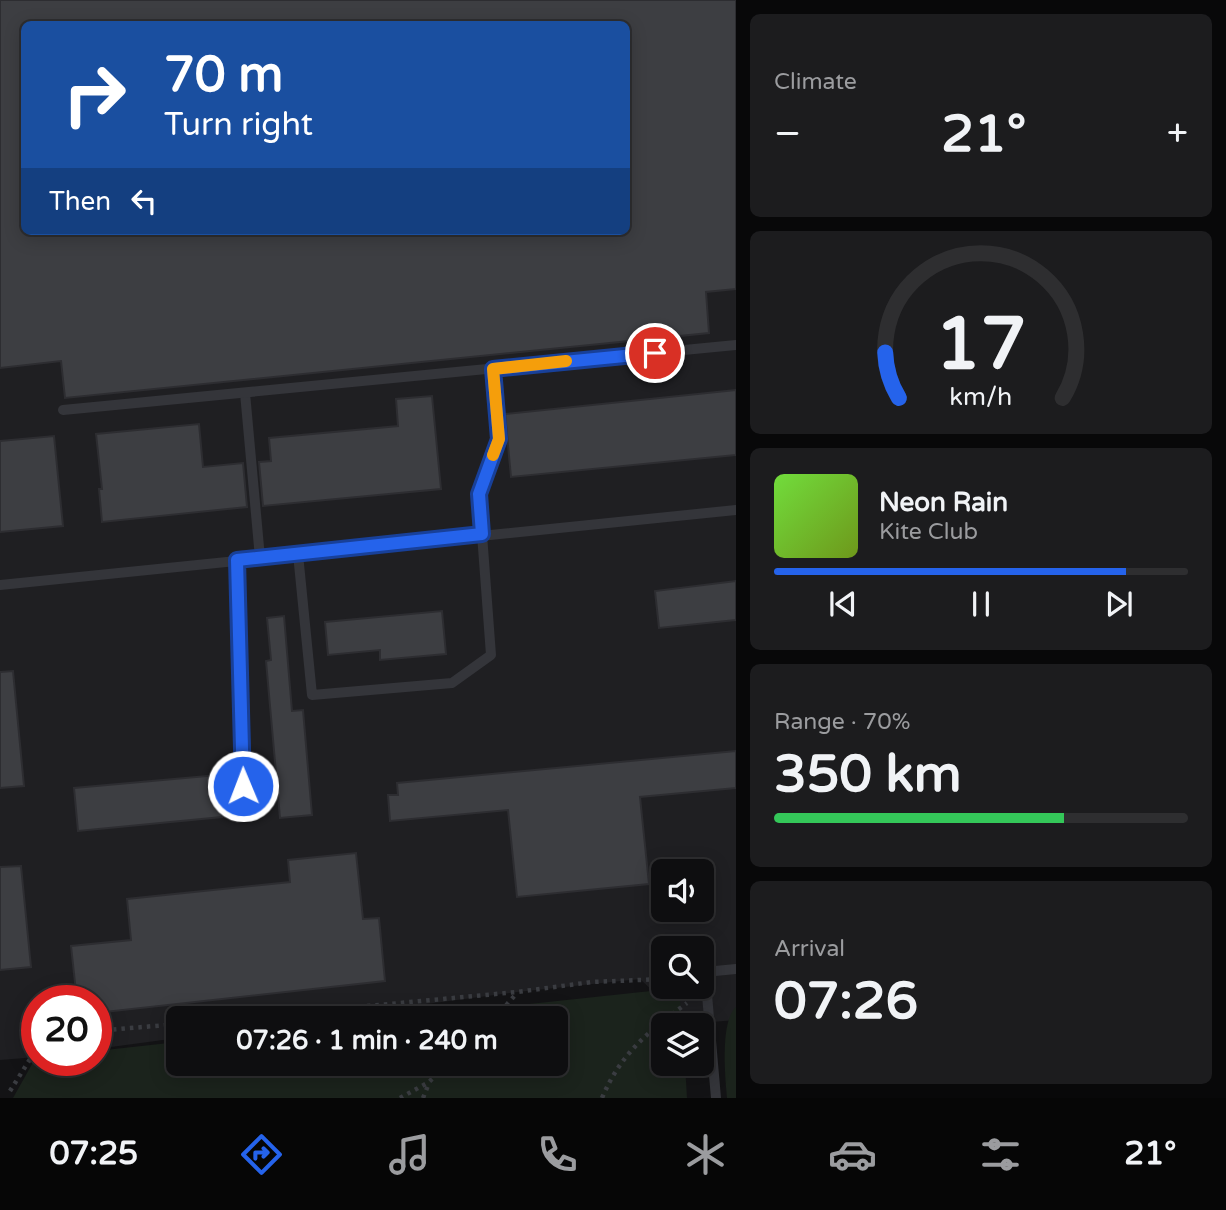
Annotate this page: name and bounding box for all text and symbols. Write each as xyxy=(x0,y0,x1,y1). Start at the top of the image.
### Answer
text: 70 m xyxy=(164,46,283,105)
icon: right xyxy=(49,49,140,140)
text: Climate xyxy=(774,68,857,96)
text: 21° xyxy=(941,103,1026,166)
text: Turn right xyxy=(164,106,313,144)
text: − xyxy=(774,111,801,157)
text: + xyxy=(1167,111,1188,157)
icon: left xyxy=(125,182,163,220)
text: Then xyxy=(49,186,111,217)
text: 17 xyxy=(935,302,1027,390)
pin xyxy=(625,323,685,383)
icon: arrive xyxy=(636,334,674,372)
text: km/h xyxy=(950,382,1012,412)
text: Neon Rain xyxy=(879,487,1008,518)
text: Kite Club xyxy=(879,518,978,546)
icon: previous xyxy=(824,585,862,623)
icon: pause xyxy=(962,585,1000,623)
icon: next xyxy=(1100,585,1138,623)
text: Range · 70% xyxy=(774,708,910,736)
text: 350 km xyxy=(774,743,962,806)
position arrow xyxy=(206,749,280,823)
map controls xyxy=(651,859,714,1076)
button: sound xyxy=(651,859,714,922)
text: Arrival xyxy=(774,935,845,963)
button: search xyxy=(651,936,714,999)
text: 07:26 xyxy=(774,970,918,1033)
speed limit sign: 20 xyxy=(21,985,112,1076)
button: layers xyxy=(651,1013,714,1076)
text: 07:26 · 1 min · 240 m xyxy=(236,1025,498,1056)
icon: directions xyxy=(237,1130,286,1179)
icon: music xyxy=(385,1130,434,1179)
icon: phone xyxy=(533,1130,582,1179)
icon: climate xyxy=(681,1130,730,1179)
icon: car xyxy=(828,1130,877,1179)
icon: filters xyxy=(976,1130,1025,1179)
text: 07:25 xyxy=(49,1135,138,1173)
text: 21° xyxy=(1124,1135,1176,1173)

